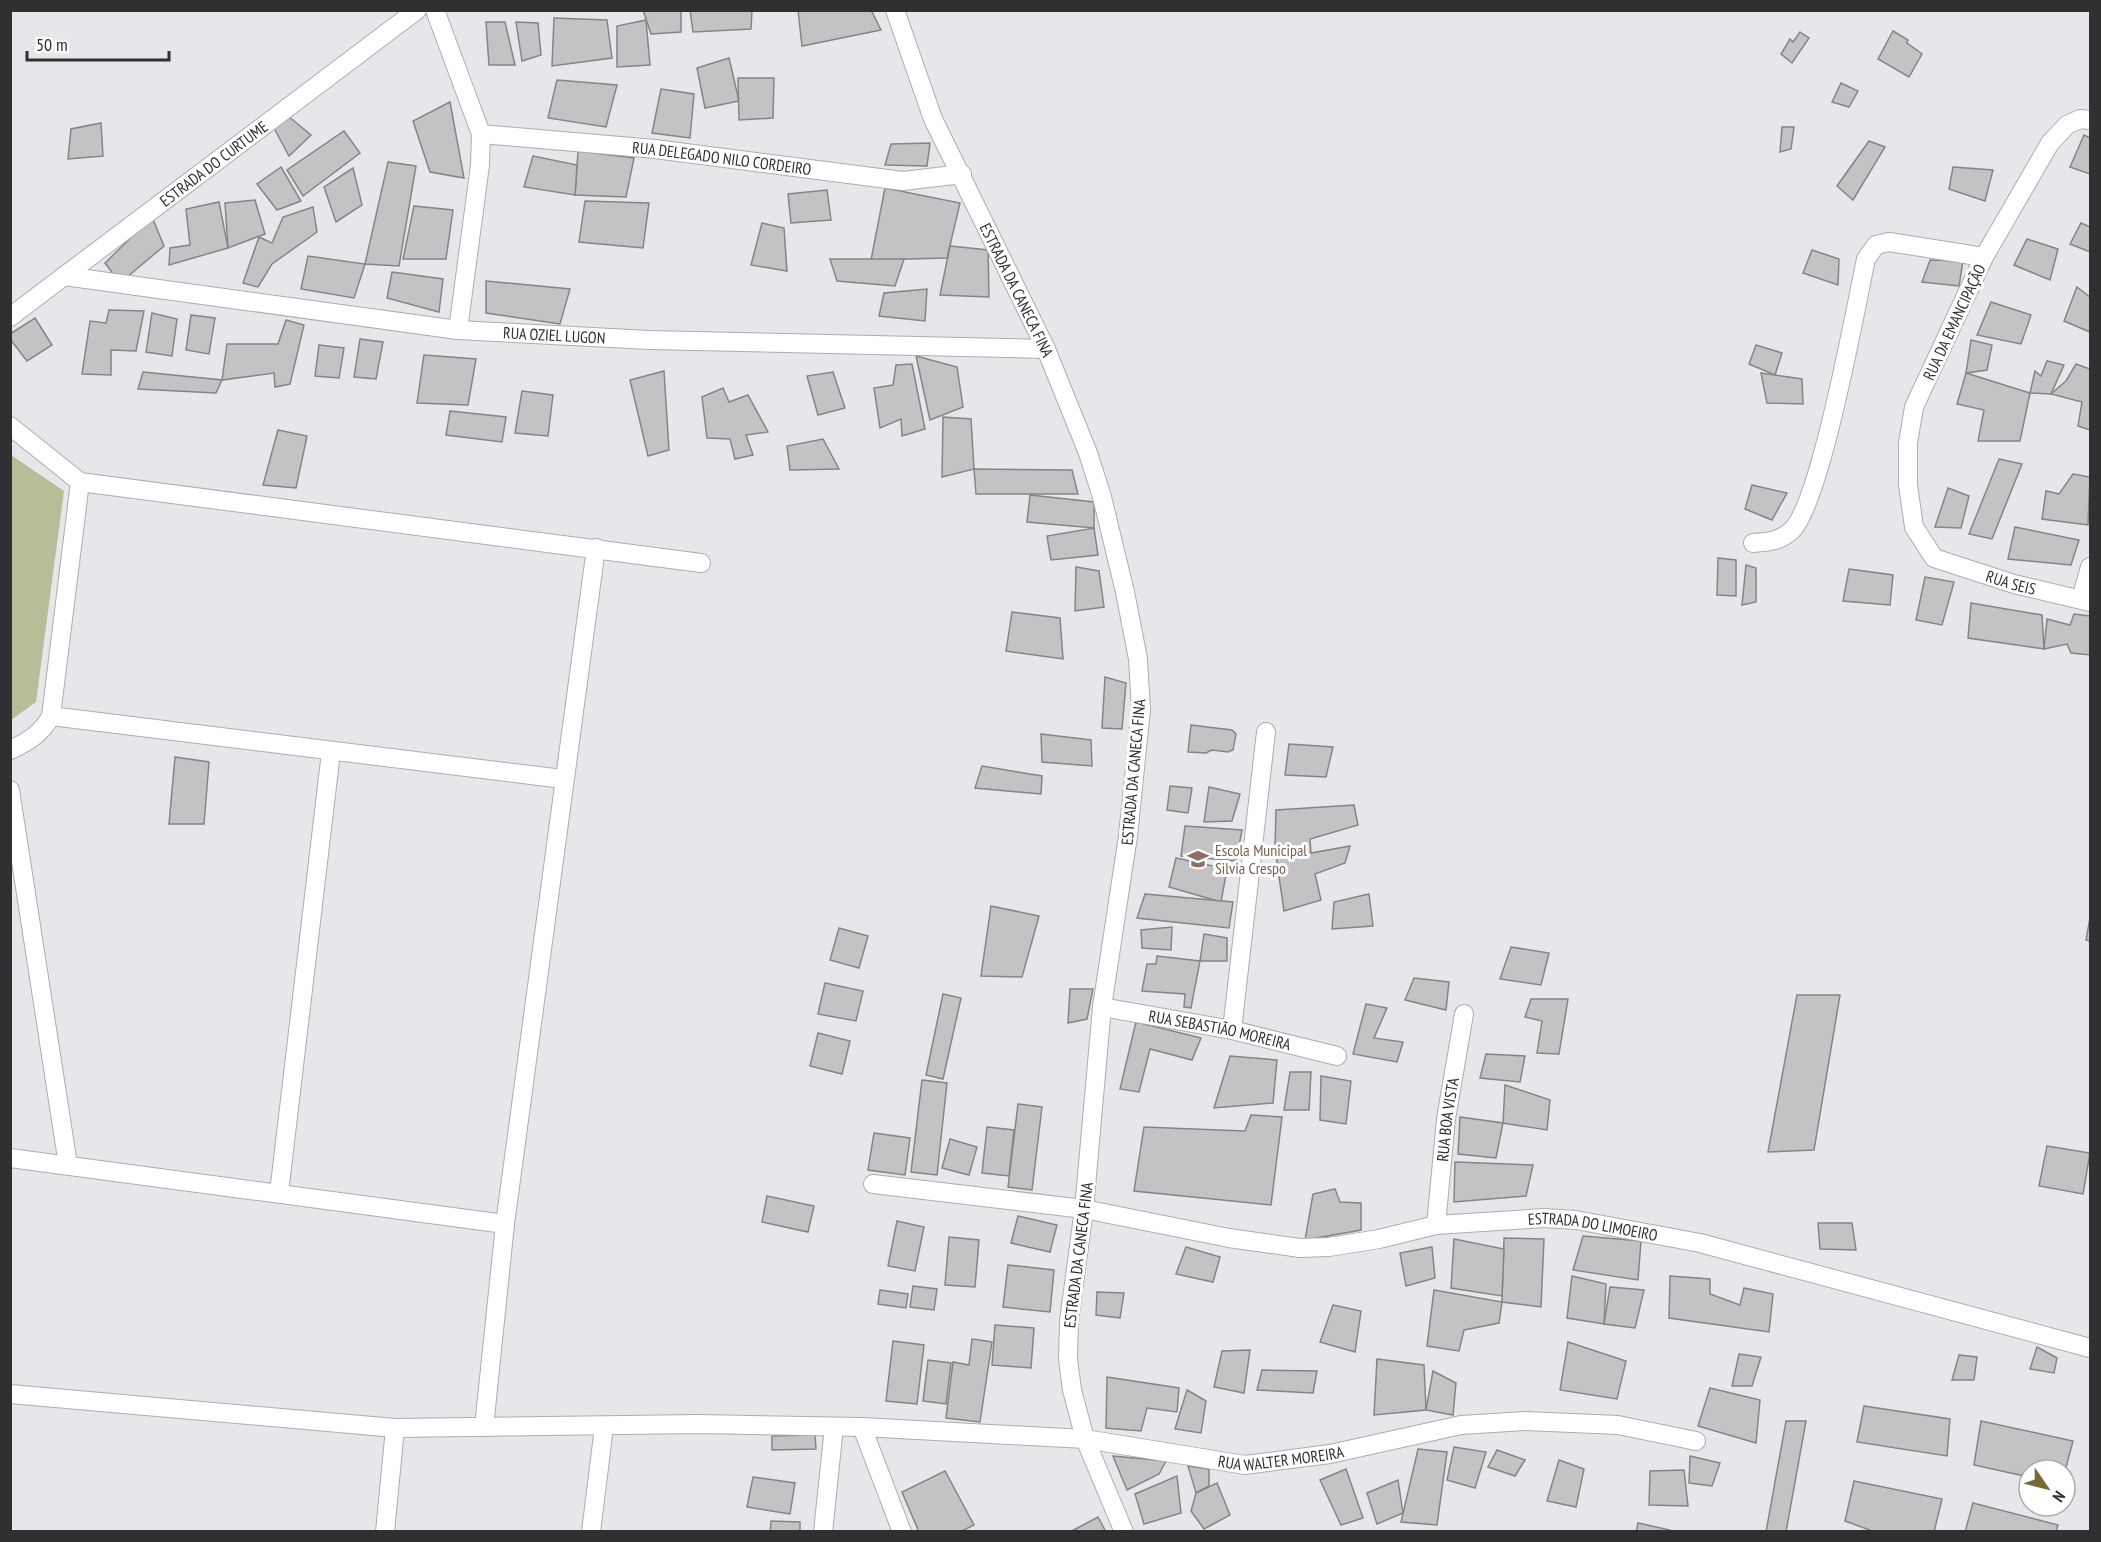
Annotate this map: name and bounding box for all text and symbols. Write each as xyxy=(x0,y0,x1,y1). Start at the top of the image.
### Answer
scale bar xyxy=(27,24,170,62)
text: 50 m xyxy=(36,33,68,56)
street label: ESTRADA DO CURTUME xyxy=(156,116,272,211)
street label: RUA DELEGADO NILO CORDEIRO xyxy=(632,137,813,179)
street label: ESTRADA DA CANECA FINA xyxy=(976,220,1058,360)
street label: RUA DA EMANCIPAÇÃO xyxy=(1918,261,1990,383)
street label: RUA OZIEL LUGON xyxy=(503,322,606,348)
street label: RUA SEIS xyxy=(1984,566,2038,599)
street label: ESTRADA DA CANECA FINA xyxy=(1117,698,1149,846)
place label: Escola Municipal Silvia Crespo xyxy=(1215,840,1307,878)
school or university icon: Escola Municipal Silvia Crespo xyxy=(1186,847,1210,871)
street label: RUA SEBASTIÃO MOREIRA xyxy=(1147,1005,1293,1054)
street label: RUA BOA VISTA xyxy=(1432,1076,1463,1162)
street label: ESTRADA DA CANECA FINA xyxy=(1059,1181,1097,1329)
street label: ESTRADA DO LIMOEIRO xyxy=(1527,1208,1659,1245)
street label: RUA WALTER MOREIRA xyxy=(1217,1441,1346,1475)
north arrow xyxy=(2017,1458,2077,1518)
text: N xyxy=(2049,1487,2070,1506)

